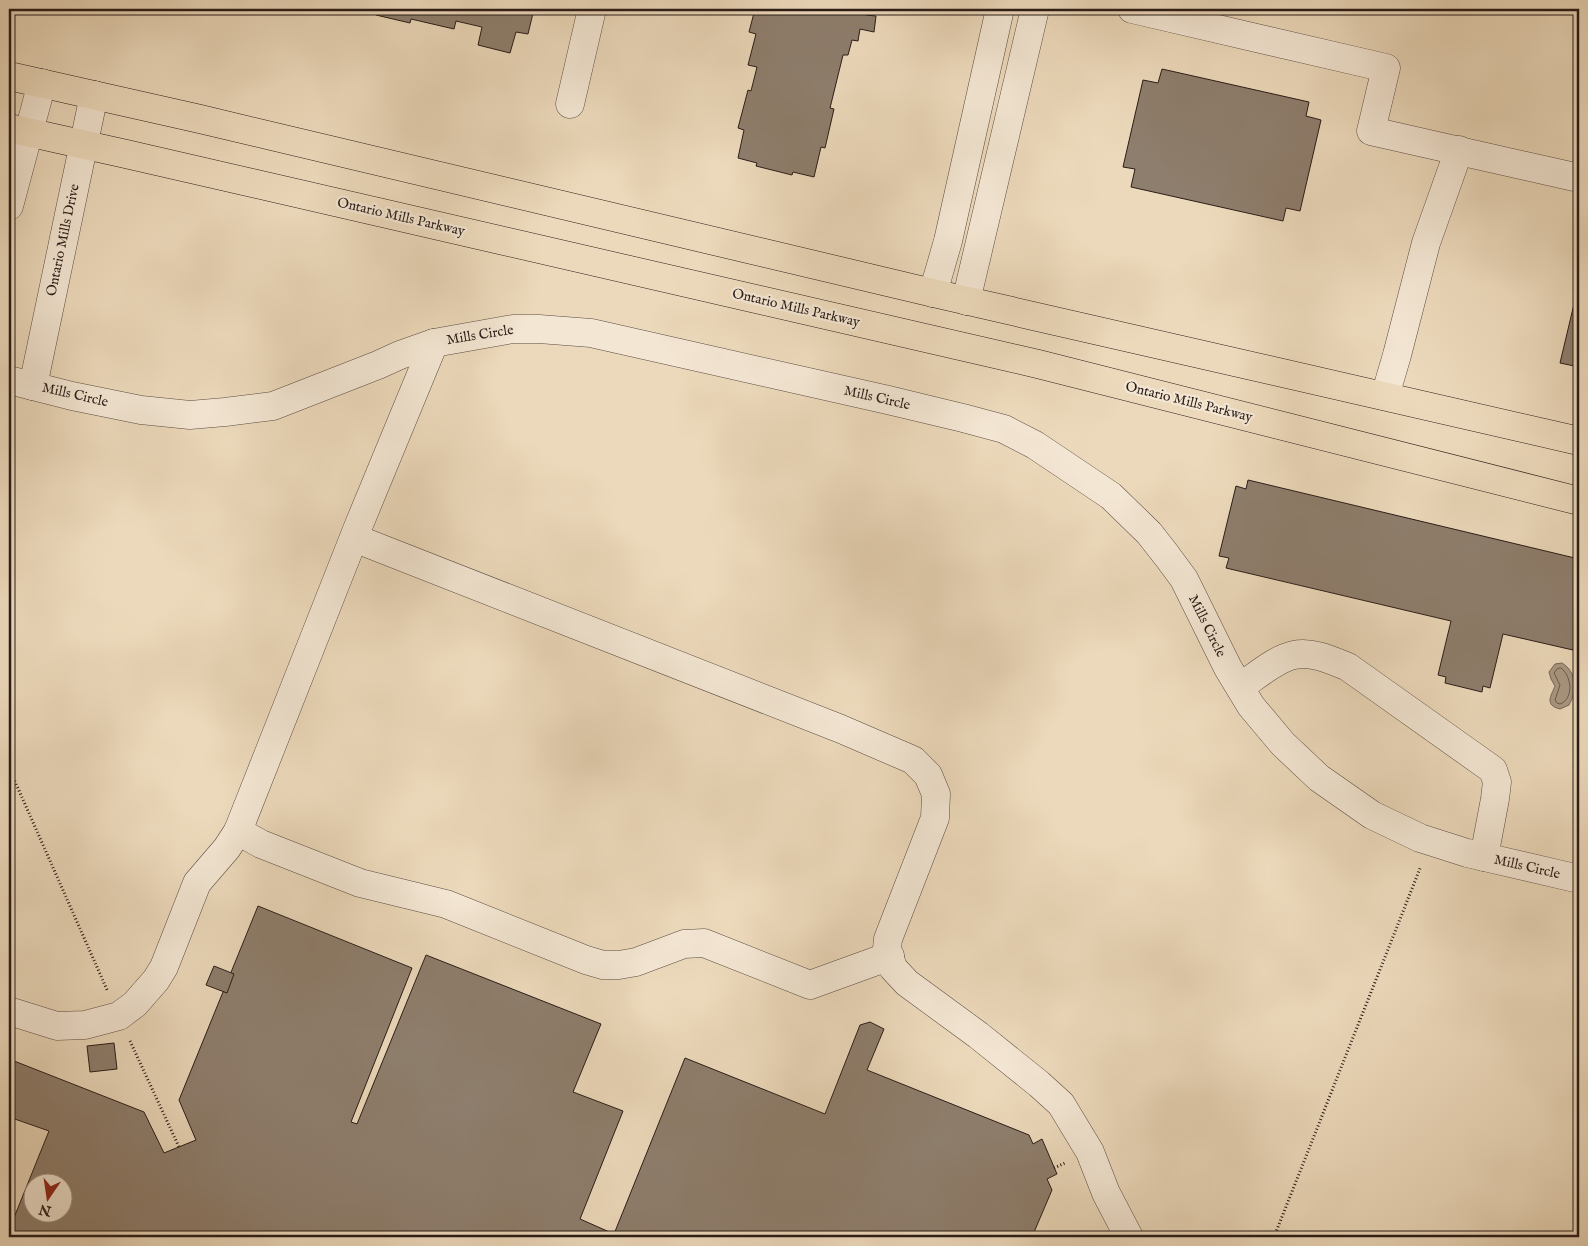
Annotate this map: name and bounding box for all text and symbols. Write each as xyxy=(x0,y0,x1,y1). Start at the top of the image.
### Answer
street label: Ontario Mills Drive xyxy=(42,182,84,298)
street label: Ontario Mills Parkway xyxy=(335,194,467,240)
street label: Ontario Mills Parkway xyxy=(730,285,862,331)
street label: Mills Circle xyxy=(445,321,515,349)
street label: Ontario Mills Parkway xyxy=(1124,377,1255,427)
street label: Mills Circle xyxy=(40,379,111,412)
street label: Mills Circle xyxy=(842,382,913,415)
street label: Mills Circle xyxy=(1184,592,1230,661)
street label: Mills Circle xyxy=(1492,851,1563,884)
north arrow xyxy=(22,1174,72,1224)
text: N xyxy=(37,1200,54,1220)

